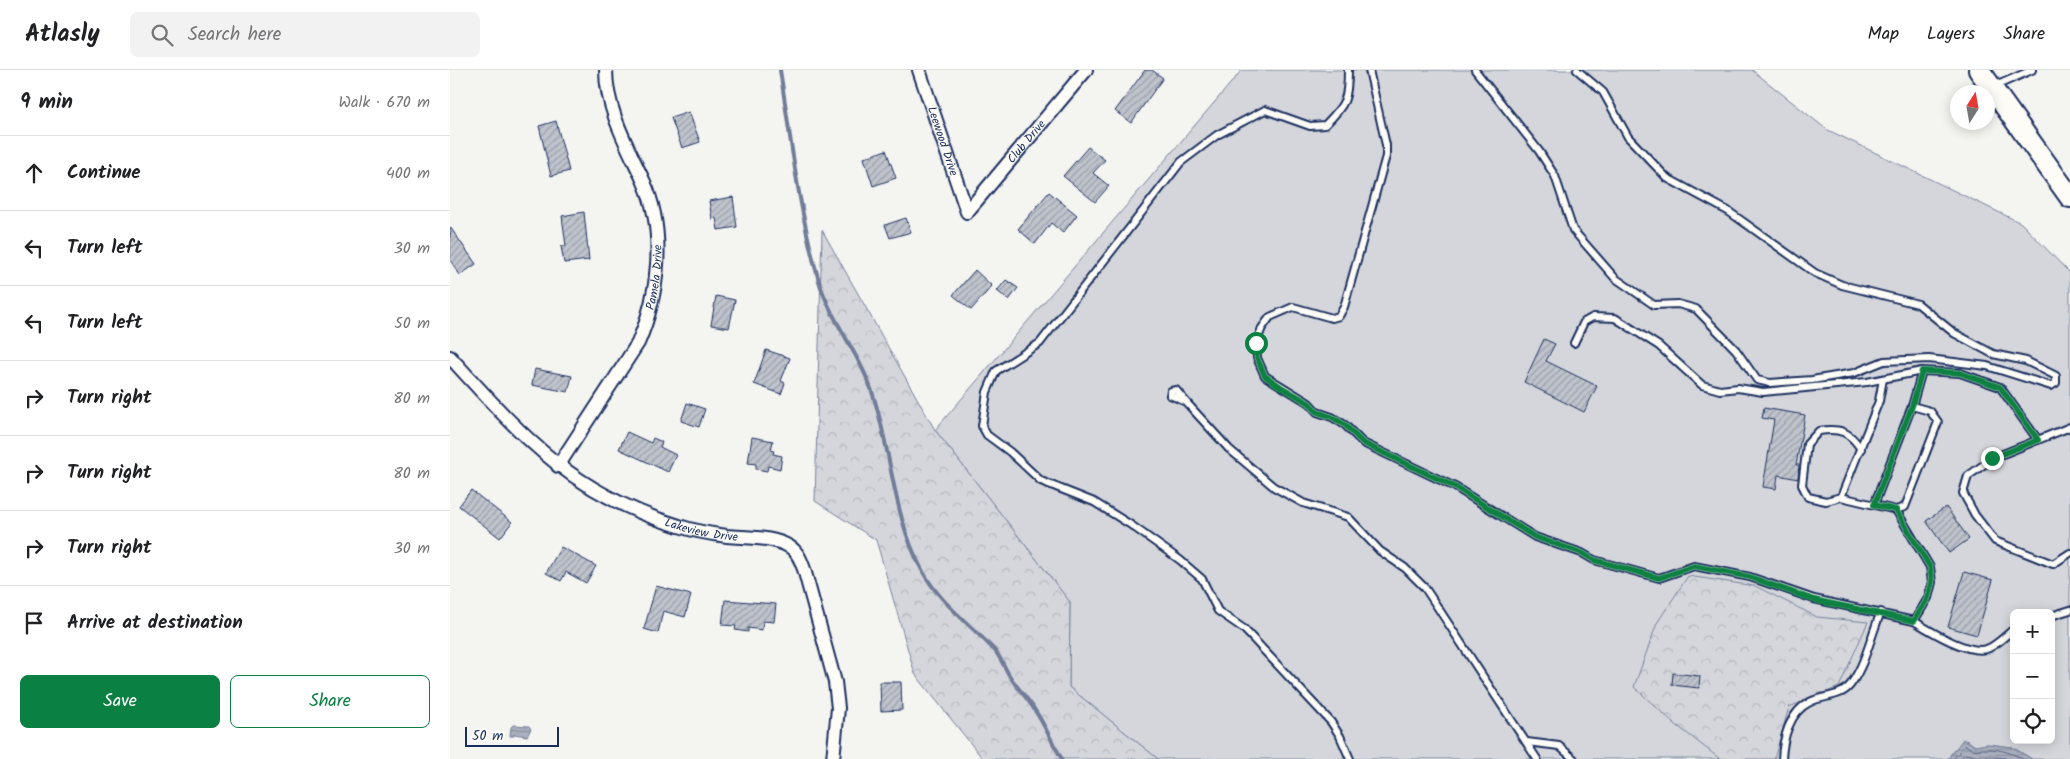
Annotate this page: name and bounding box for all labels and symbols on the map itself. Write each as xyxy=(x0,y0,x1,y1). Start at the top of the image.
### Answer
north arrow xyxy=(1950,85,1995,130)
street label: Leewood Drive xyxy=(922,104,963,179)
street label: Club Drive xyxy=(1003,115,1051,168)
street label: Pamela Drive xyxy=(641,244,668,312)
route start xyxy=(1245,332,1268,355)
route end xyxy=(1981,447,2004,470)
street label: Lakeview Drive xyxy=(662,513,739,547)
scale bar xyxy=(465,724,559,747)

